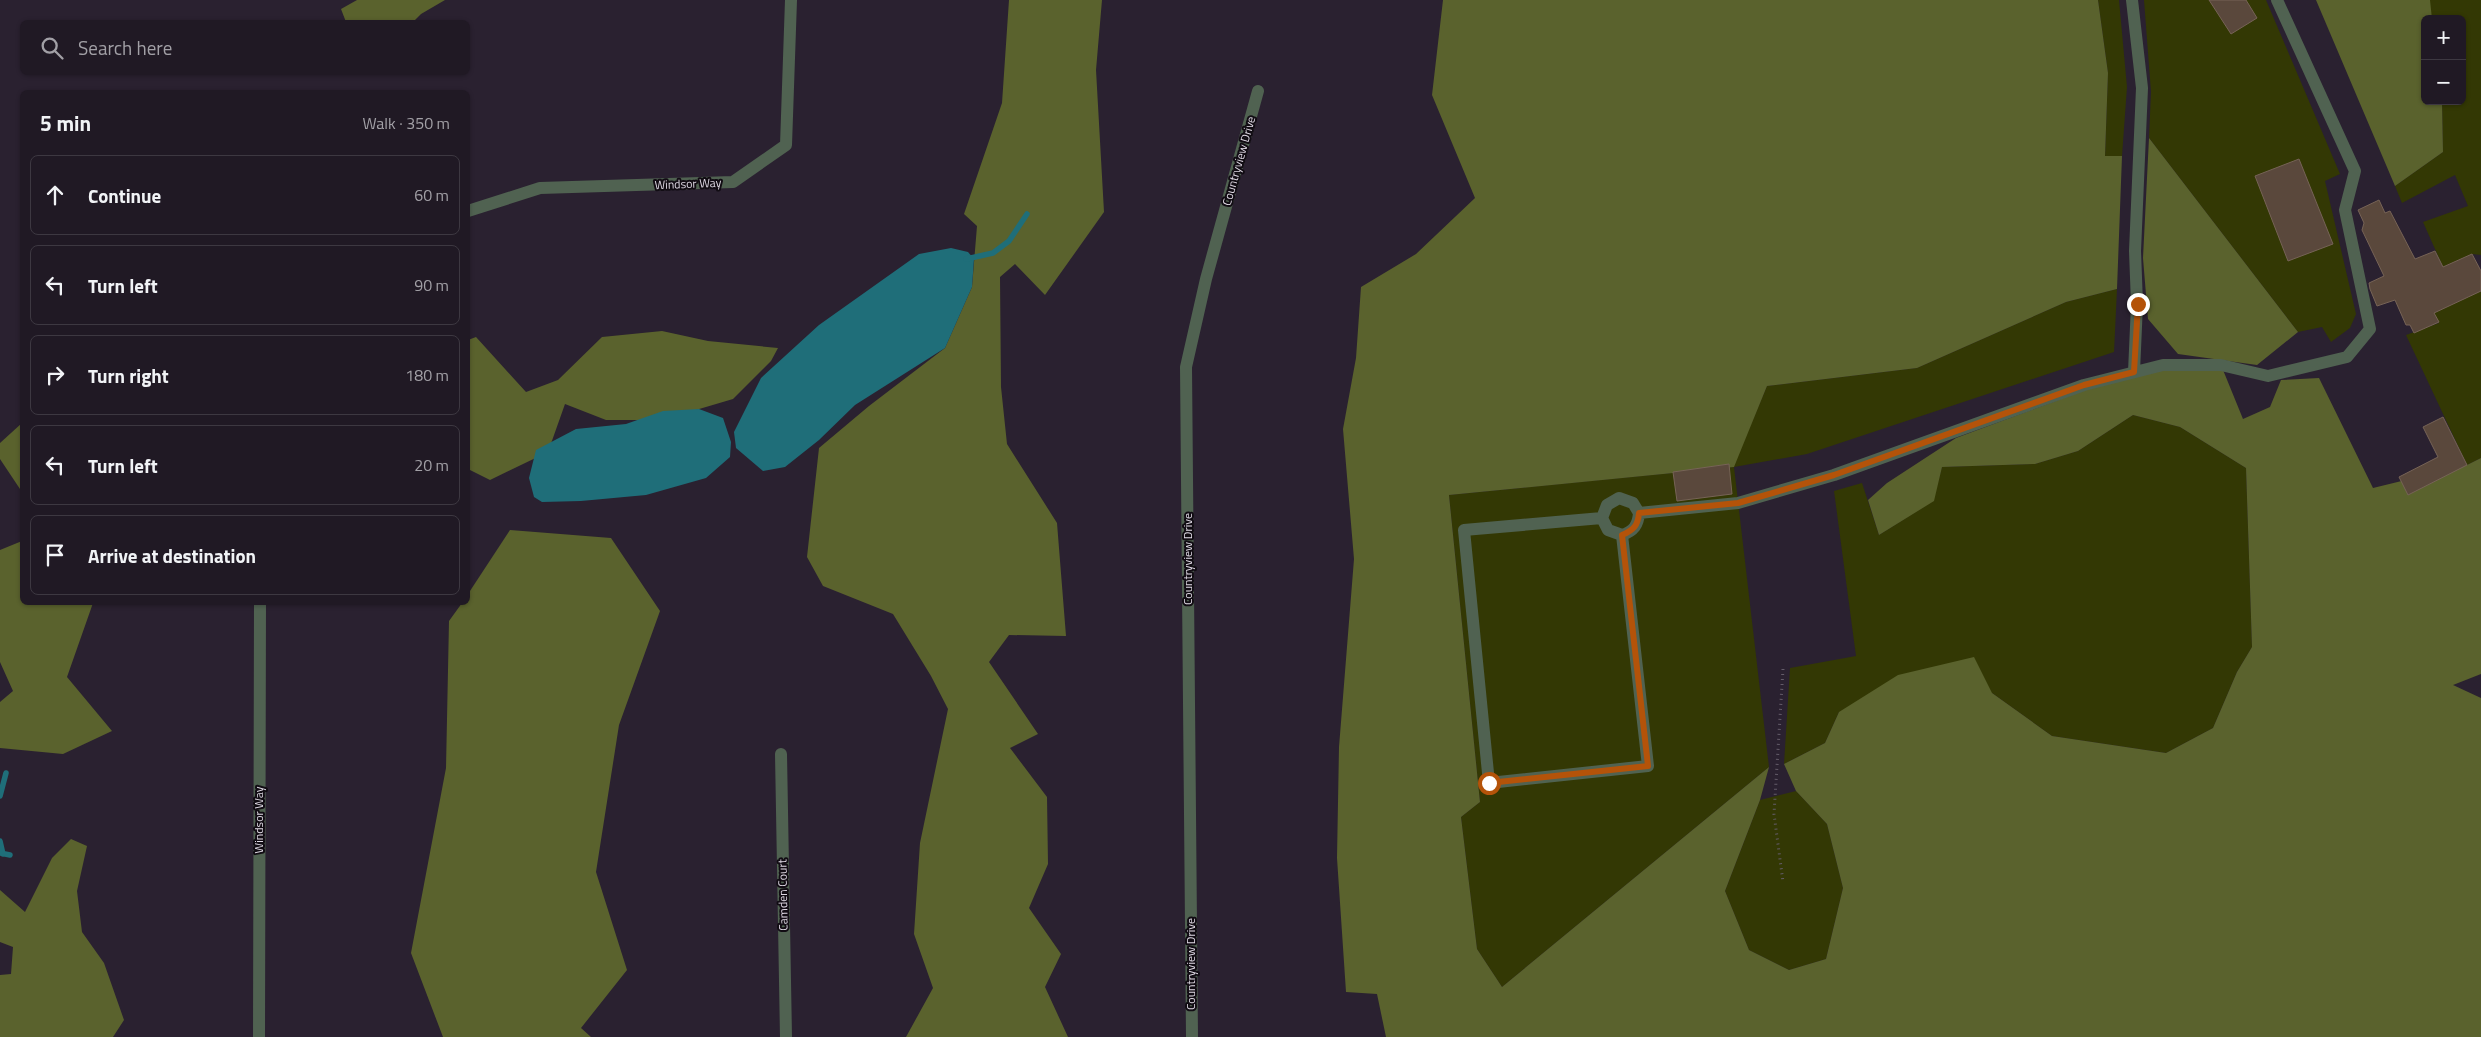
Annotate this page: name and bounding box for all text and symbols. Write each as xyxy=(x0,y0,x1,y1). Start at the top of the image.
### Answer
map controls xyxy=(2421,15,2466,105)
button: + xyxy=(2421,15,2466,60)
search box xyxy=(20,20,470,75)
text: Search here xyxy=(78,33,172,62)
icon: search xyxy=(38,34,66,62)
button: − xyxy=(2421,60,2466,105)
text: 5 min xyxy=(40,107,91,139)
text: Walk · 350 m xyxy=(362,111,450,135)
street label: Countryview Drive xyxy=(1217,114,1260,208)
street label: Windsor Way xyxy=(654,173,722,194)
icon: ahead xyxy=(41,181,69,209)
text: Continue xyxy=(88,181,161,210)
text: 60 m xyxy=(414,183,449,207)
icon: left xyxy=(41,271,69,299)
text: Turn left xyxy=(88,271,158,300)
text: 90 m xyxy=(414,273,449,297)
route end xyxy=(2127,293,2150,316)
icon: right xyxy=(41,361,69,389)
text: Turn right xyxy=(88,361,169,390)
text: 180 m xyxy=(405,363,449,387)
icon: left xyxy=(41,451,69,479)
text: Turn left xyxy=(88,451,158,480)
text: 20 m xyxy=(414,453,449,477)
street label: Countryview Drive xyxy=(1178,513,1197,605)
icon: arrive xyxy=(41,541,69,569)
text: Arrive at destination xyxy=(88,541,256,570)
route start xyxy=(1478,772,1501,795)
street label: Windsor Way xyxy=(249,786,268,853)
street label: Camden Court xyxy=(772,858,793,931)
street label: Countryview Drive xyxy=(1181,918,1200,1010)

